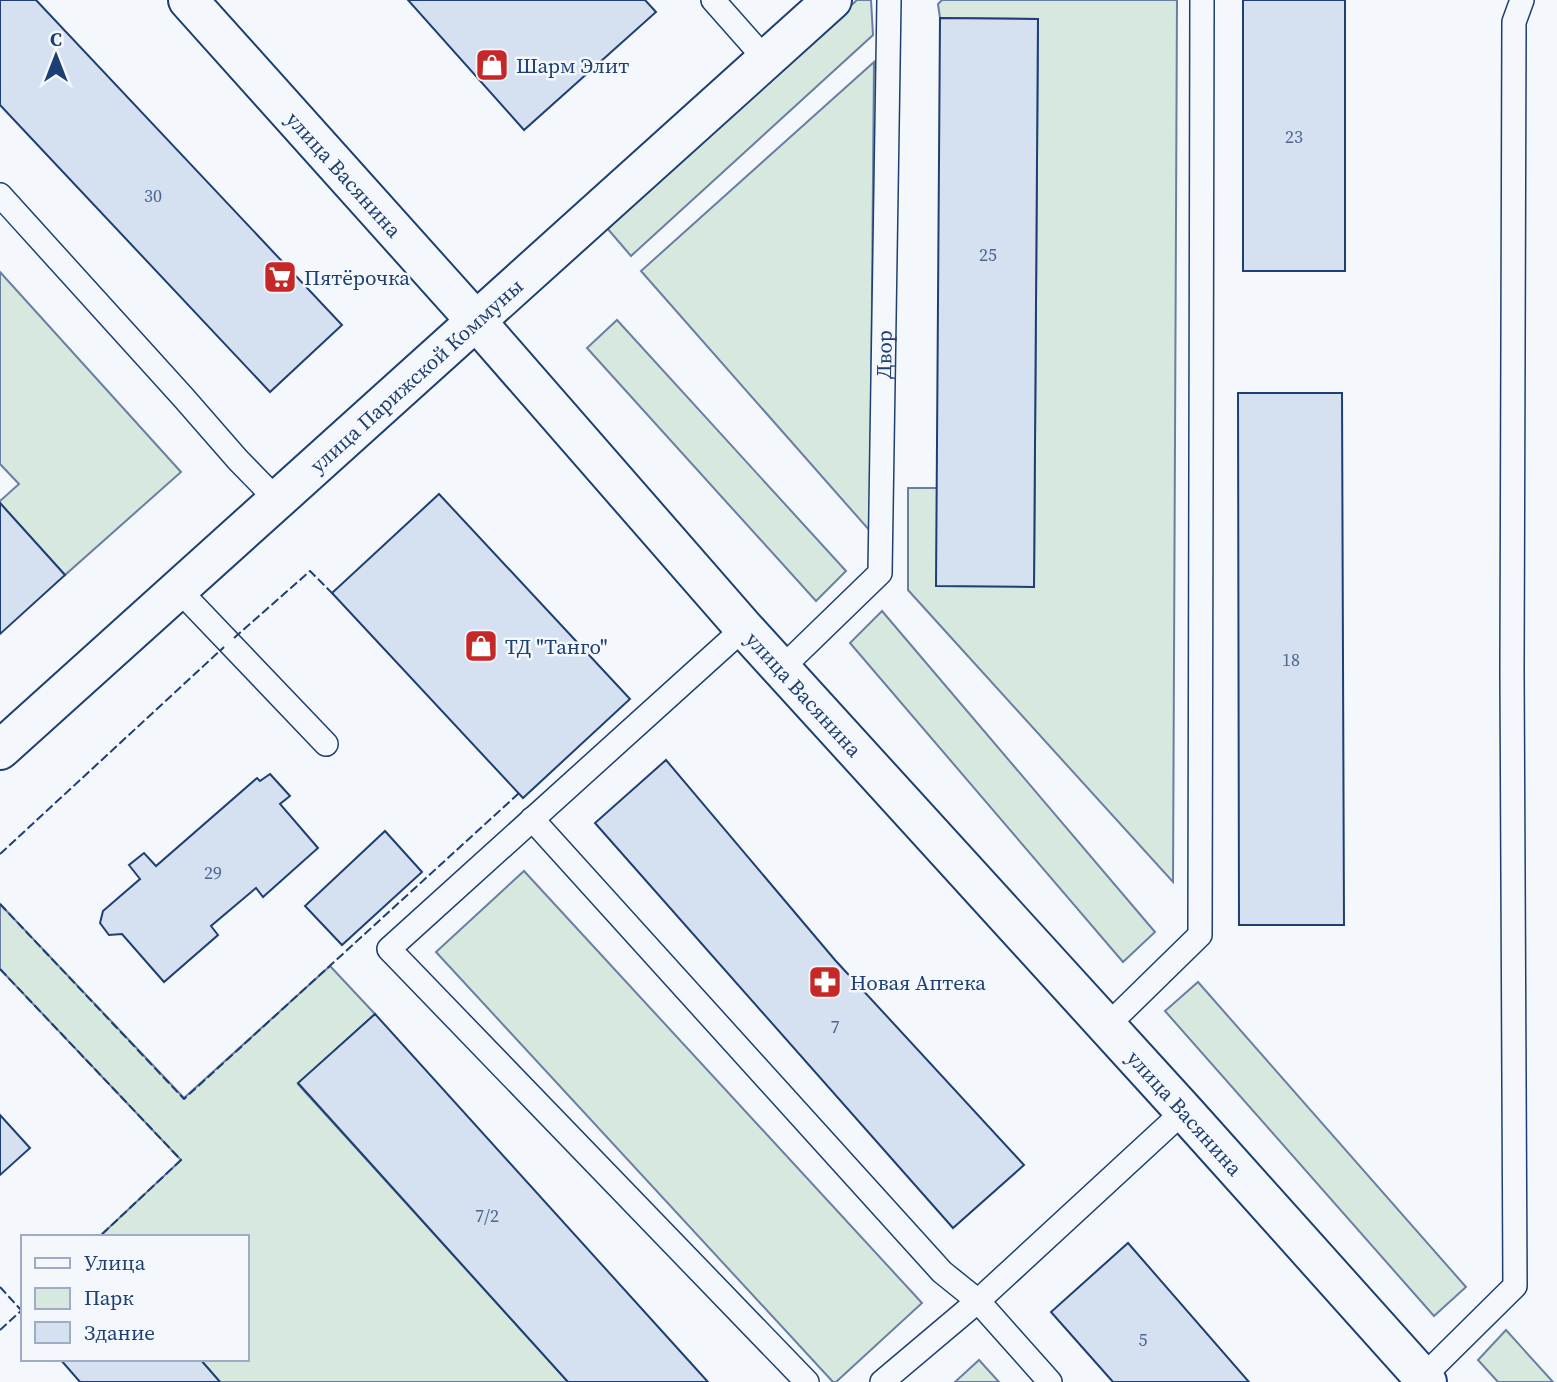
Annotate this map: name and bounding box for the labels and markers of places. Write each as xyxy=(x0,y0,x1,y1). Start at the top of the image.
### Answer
shop icon: Шарм Элит xyxy=(473,46,511,84)
place label: Шарм Элит xyxy=(516,51,629,80)
supermarket icon: Пятёрочка xyxy=(261,258,299,296)
place label: Пятёрочка xyxy=(304,263,410,292)
shop icon: ТД "Танго" xyxy=(462,627,500,665)
place label: ТД "Танго" xyxy=(505,632,608,661)
pharmacy icon: Новая Аптека xyxy=(806,963,844,1001)
place label: Новая Аптека xyxy=(850,968,986,997)

